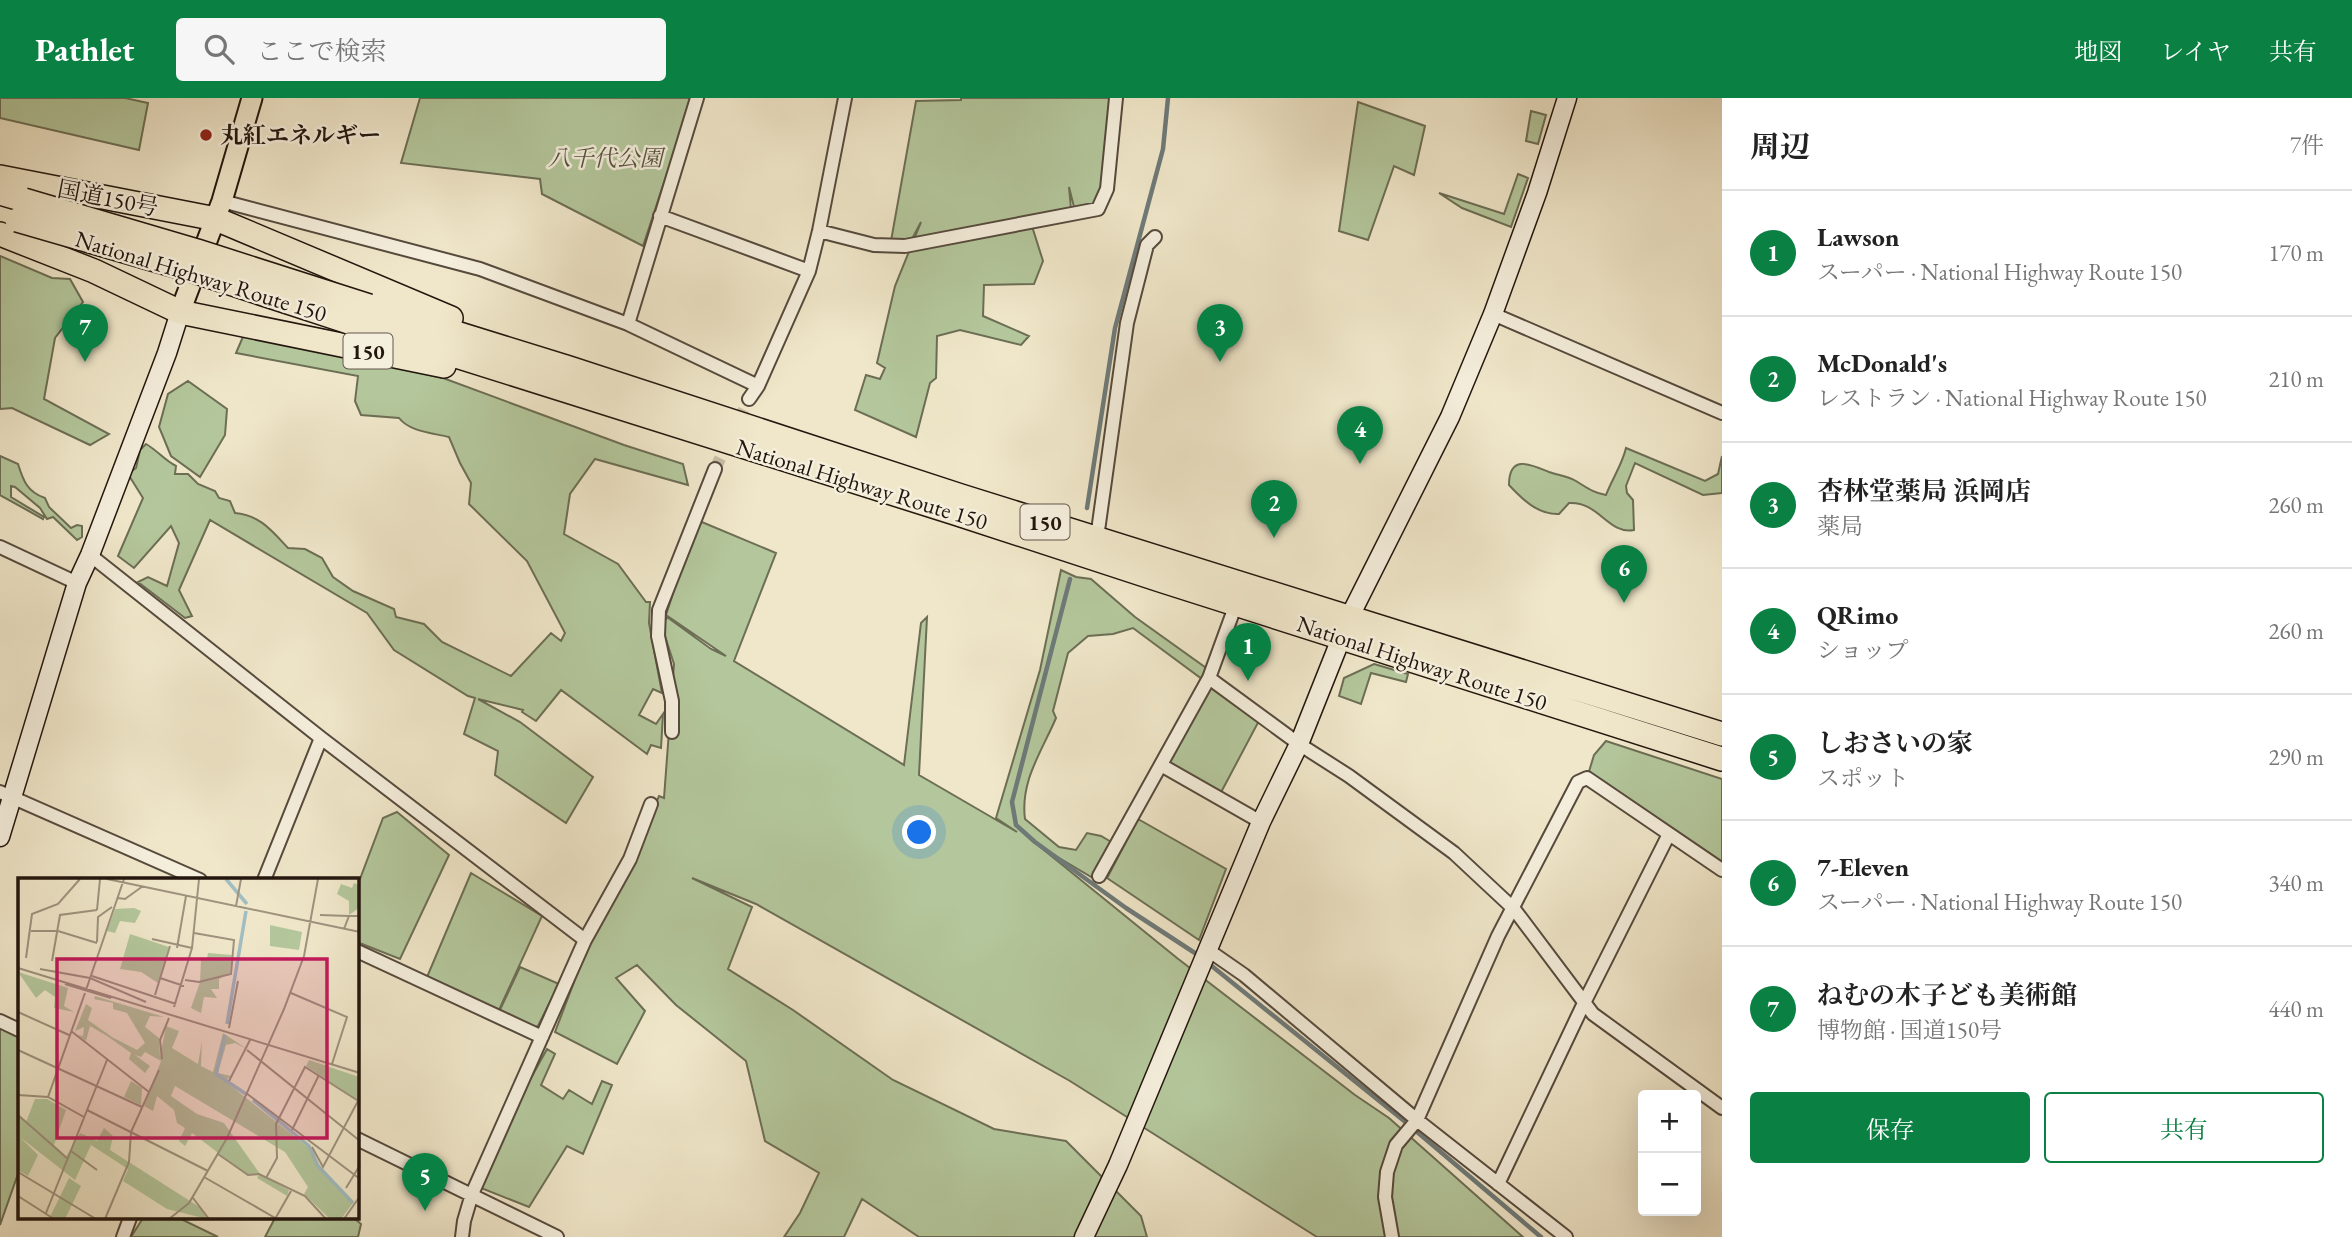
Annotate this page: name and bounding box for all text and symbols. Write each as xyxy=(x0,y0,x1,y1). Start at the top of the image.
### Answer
search box xyxy=(176,18,666,81)
text: Pathlet xyxy=(35,28,134,71)
icon: search xyxy=(200,30,238,68)
text: ここで検索 xyxy=(256,34,386,68)
text: 地図 xyxy=(2074,36,2122,67)
text: レイヤ xyxy=(2160,36,2231,67)
text: 共有 xyxy=(2269,36,2317,67)
place label: 丸紅エネルギー xyxy=(220,120,381,150)
marker: 丸紅エネルギー xyxy=(198,127,214,143)
text: 周辺 xyxy=(1750,127,1810,166)
text: 7件 xyxy=(2290,130,2324,160)
park label: 八千代公園 xyxy=(548,143,667,173)
street label: 国道150号 xyxy=(55,174,161,222)
text: Lawson xyxy=(1817,220,1900,254)
street label: National Highway Route 150 xyxy=(72,223,330,329)
text: 1 xyxy=(1767,238,1779,268)
text: 170 m xyxy=(2268,238,2324,268)
text: スーパー · National Highway Route 150 xyxy=(1817,257,2182,287)
pin: 7 xyxy=(62,304,108,362)
pin: 3 xyxy=(1197,304,1243,362)
road number: 150 xyxy=(344,334,392,368)
text: McDonald's xyxy=(1817,346,1947,380)
text: 2 xyxy=(1767,364,1779,394)
text: 210 m xyxy=(2268,364,2324,394)
text: レストラン · National Highway Route 150 xyxy=(1817,383,2207,413)
pin: 4 xyxy=(1337,406,1383,464)
street label: National Highway Route 150 xyxy=(733,431,991,537)
text: 杏林堂薬局 浜岡店 xyxy=(1817,474,2031,508)
pin: 2 xyxy=(1251,480,1297,538)
text: 3 xyxy=(1767,490,1779,520)
text: 260 m xyxy=(2268,490,2324,520)
road number: 150 xyxy=(1020,504,1070,540)
text: 薬局 xyxy=(1817,511,1863,541)
pin: 6 xyxy=(1601,545,1647,603)
text: QRimo xyxy=(1817,598,1898,632)
street label: National Highway Route 150 xyxy=(1293,608,1551,718)
text: 4 xyxy=(1767,616,1779,646)
text: 260 m xyxy=(2268,616,2324,646)
pin: 1 xyxy=(1225,623,1271,681)
text: ショップ xyxy=(1817,635,1909,665)
text: しおさいの家 xyxy=(1817,726,1973,760)
text: 5 xyxy=(1767,742,1779,772)
text: 290 m xyxy=(2268,742,2324,772)
text: スポット xyxy=(1817,763,1909,793)
your location xyxy=(902,815,936,849)
text: 7-Eleven xyxy=(1817,850,1909,884)
text: 6 xyxy=(1767,868,1779,898)
text: 340 m xyxy=(2268,868,2324,898)
inset map xyxy=(18,878,359,1220)
text: スーパー · National Highway Route 150 xyxy=(1817,887,2182,917)
text: ねむの木子ども美術館 xyxy=(1817,978,2077,1012)
text: 7 xyxy=(1767,994,1779,1024)
text: 440 m xyxy=(2268,994,2324,1024)
text: 博物館 · 国道150号 xyxy=(1817,1015,2002,1045)
map controls xyxy=(1638,1090,1701,1216)
button: + xyxy=(1638,1090,1701,1153)
button: 保存 xyxy=(1750,1092,2030,1163)
button: 共有 xyxy=(2044,1092,2324,1163)
pin: 5 xyxy=(402,1153,448,1211)
button: − xyxy=(1638,1153,1701,1216)

